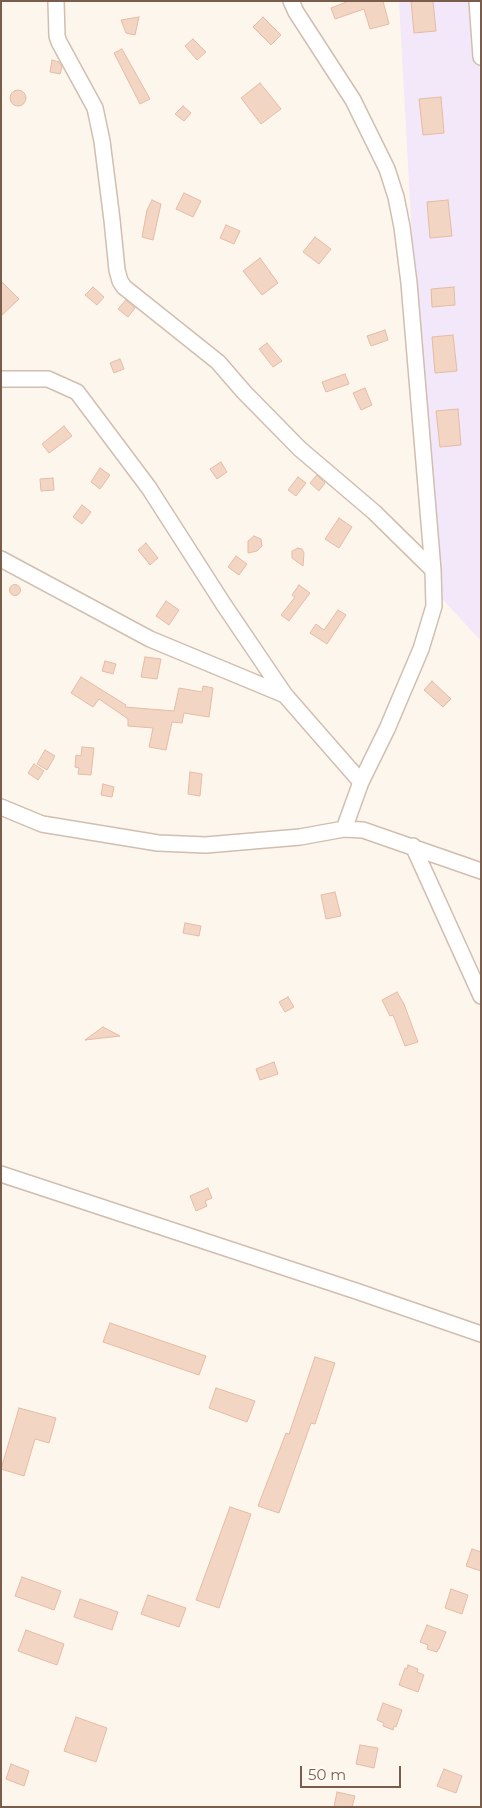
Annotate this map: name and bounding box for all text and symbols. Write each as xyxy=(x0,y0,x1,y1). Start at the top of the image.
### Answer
scale bar xyxy=(302,1756,403,1788)
text: 50 m xyxy=(308,1765,346,1784)

